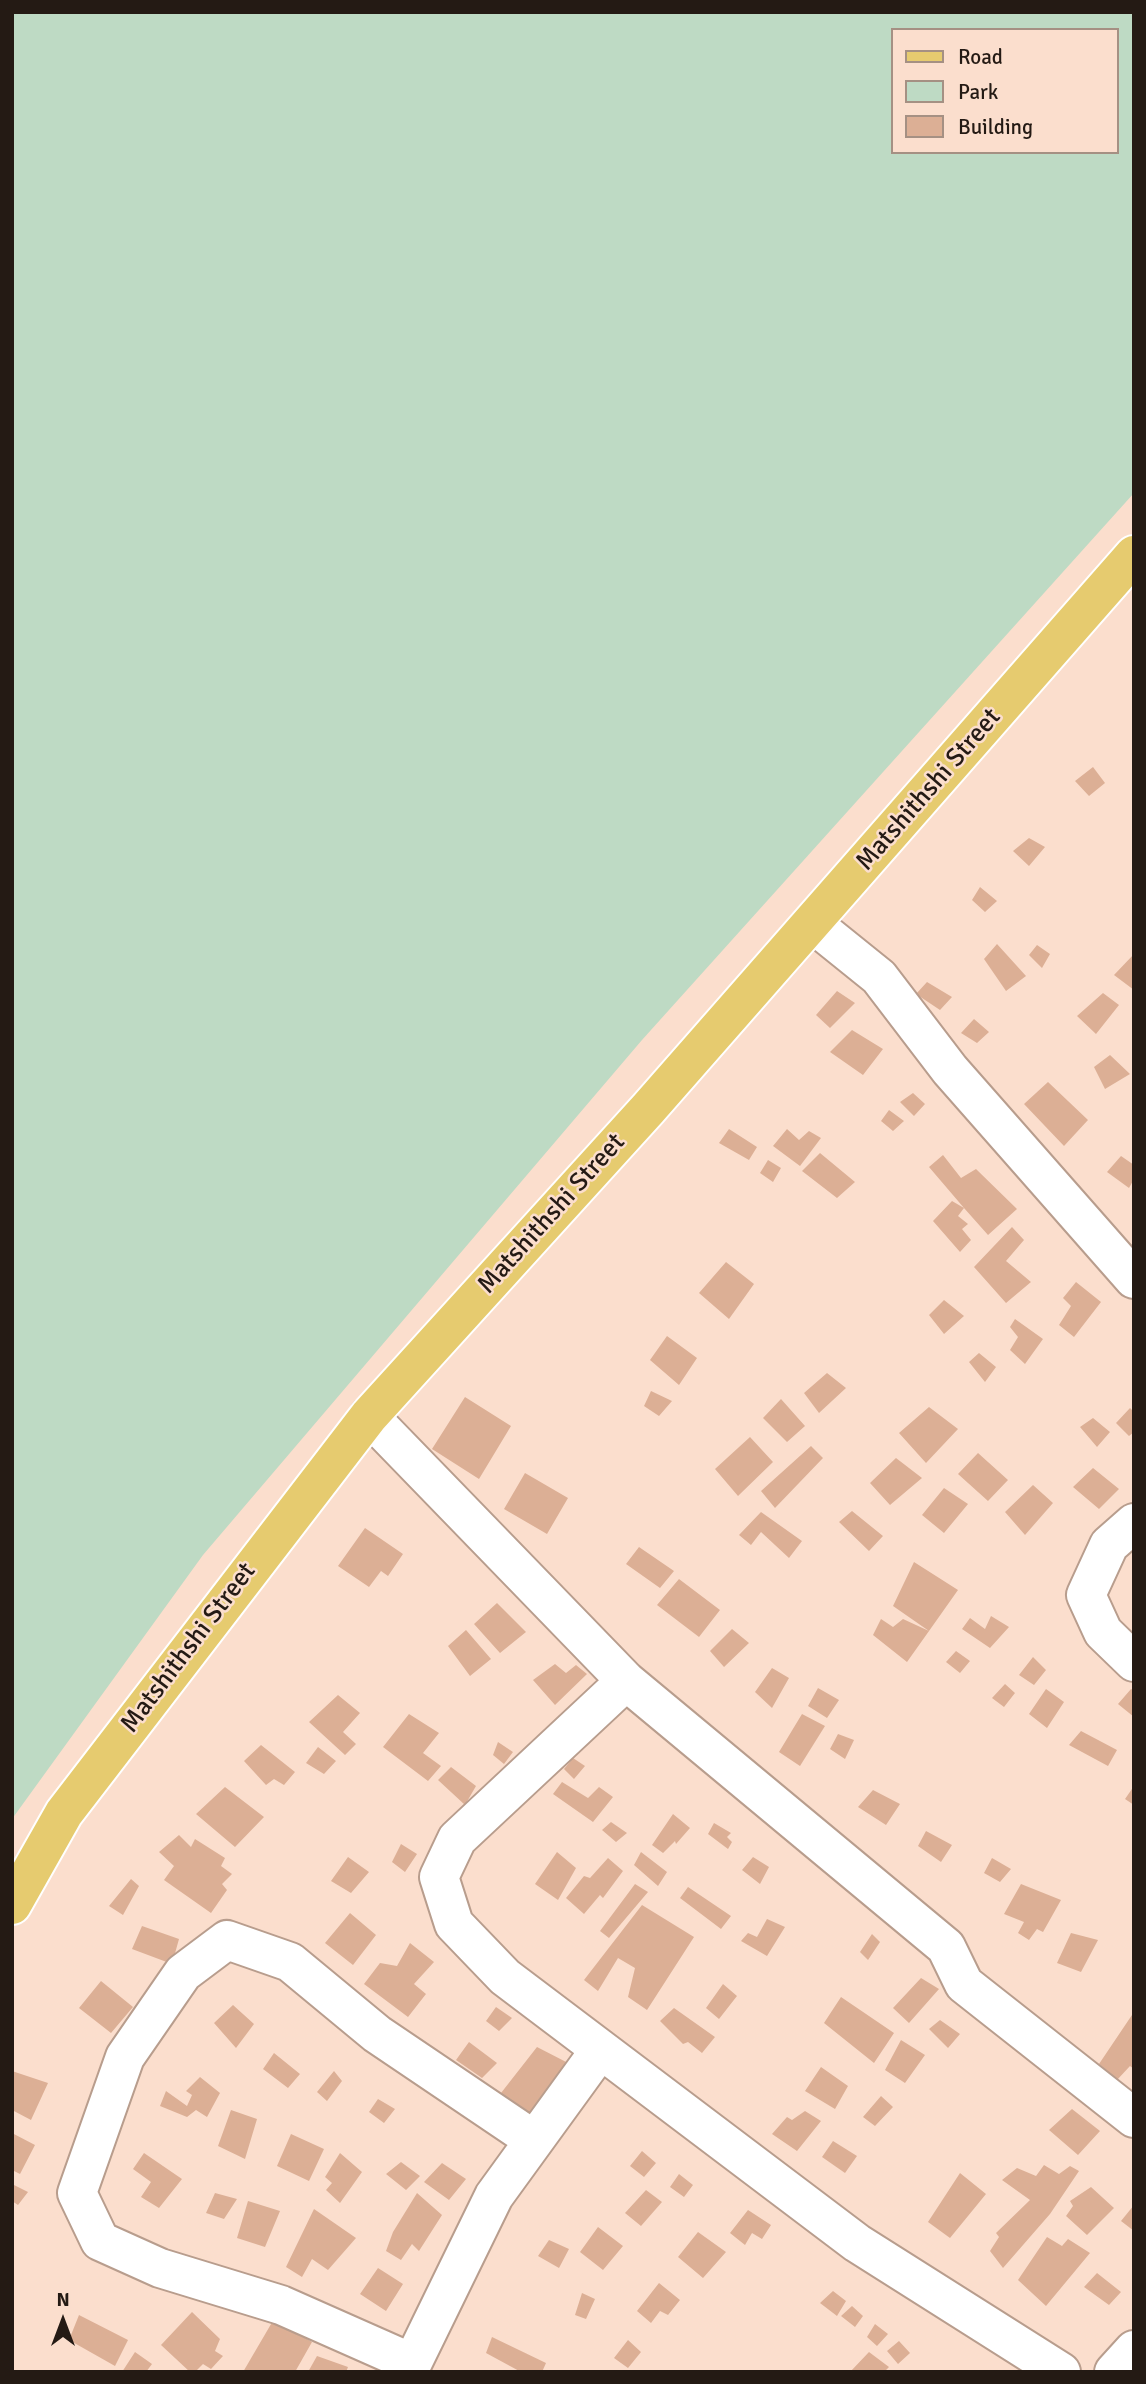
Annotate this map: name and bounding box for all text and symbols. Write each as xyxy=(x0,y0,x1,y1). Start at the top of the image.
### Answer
legend xyxy=(890,28,1118,154)
text: Road xyxy=(958,44,1003,70)
text: Park xyxy=(958,79,998,105)
text: Building xyxy=(958,114,1033,140)
street label: Matshithshi Street xyxy=(850,703,1008,877)
street label: Matshithshi Street xyxy=(472,1127,632,1301)
street label: Matshithshi Street xyxy=(115,1557,263,1739)
north arrow xyxy=(28,2286,98,2356)
text: N xyxy=(56,2288,70,2312)

